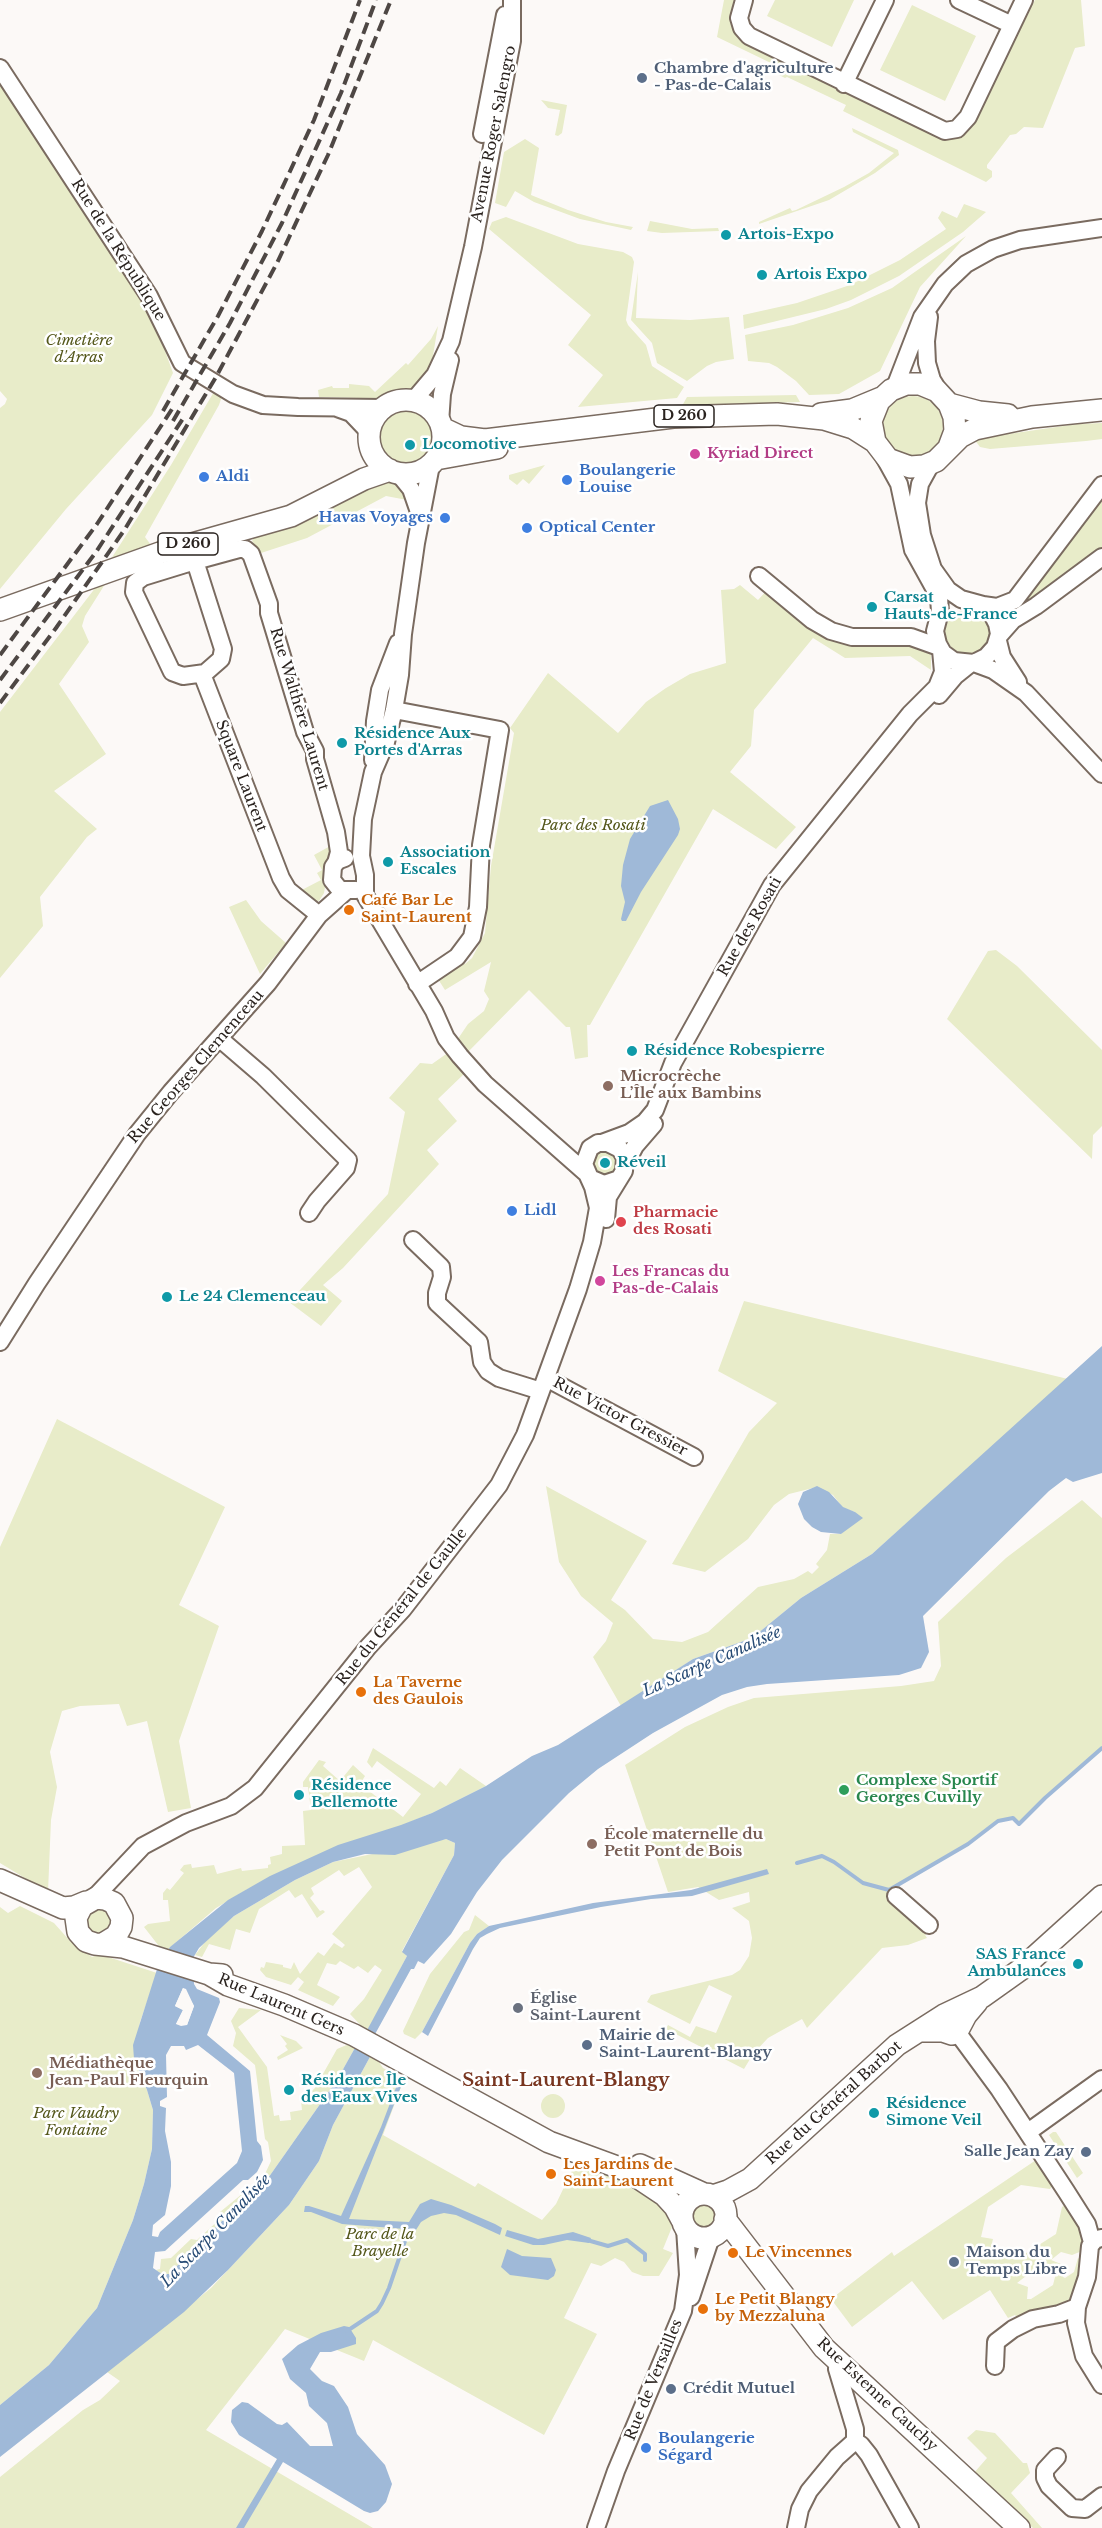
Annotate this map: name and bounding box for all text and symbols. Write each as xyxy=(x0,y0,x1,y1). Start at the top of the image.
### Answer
street label: Avenue Roger Salengro xyxy=(468,44,520,224)
place label: Chambre d'agriculture - Pas-de-Calais xyxy=(654,60,834,95)
marker: Chambre d'agriculture - Pas-de-Calais xyxy=(635,71,649,85)
street label: Rue de la République xyxy=(67,176,169,324)
place label: Artois-Expo xyxy=(738,226,834,244)
marker: Artois-Expo xyxy=(719,228,733,242)
place label: Artois Expo xyxy=(774,266,867,284)
marker: Artois Expo xyxy=(755,268,769,282)
park label: Cimetière d'Arras xyxy=(46,332,112,367)
road number: D 260 xyxy=(654,405,714,427)
place label: Locomotive xyxy=(422,436,517,454)
marker: Locomotive xyxy=(403,438,417,452)
place label: Kyriad Direct xyxy=(707,445,813,463)
marker: Kyriad Direct xyxy=(688,447,702,461)
place label: Boulangerie Louise xyxy=(579,462,676,497)
place label: Aldi xyxy=(216,468,249,486)
marker: Aldi xyxy=(197,470,211,484)
marker: Boulangerie Louise xyxy=(560,473,574,487)
place label: Havas Voyages xyxy=(319,509,433,527)
marker: Havas Voyages xyxy=(438,511,452,525)
place label: Optical Center xyxy=(539,519,655,537)
marker: Optical Center xyxy=(520,521,534,535)
road number: D 260 xyxy=(158,533,218,555)
place label: Carsat Hauts-de-France xyxy=(884,589,1017,624)
marker: Carsat Hauts-de-France xyxy=(865,600,879,614)
street label: Rue Walthère Laurent xyxy=(266,625,332,793)
street label: Square Laurent xyxy=(211,717,271,835)
place label: Résidence Aux Portes d'Arras xyxy=(354,725,471,760)
marker: Résidence Aux Portes d'Arras xyxy=(335,736,349,750)
park label: Parc des Rosati xyxy=(540,817,646,835)
place label: Association Escales xyxy=(400,844,490,879)
marker: Association Escales xyxy=(381,855,395,869)
street label: Rue des Rosati xyxy=(714,874,786,980)
place label: Café Bar Le Saint-Laurent xyxy=(361,892,472,927)
marker: Café Bar Le Saint-Laurent xyxy=(342,903,356,917)
street label: Rue Georges Clemenceau xyxy=(124,987,268,1147)
place label: Résidence Robespierre xyxy=(644,1042,825,1060)
marker: Résidence Robespierre xyxy=(625,1044,639,1058)
place label: Microcrèche L’Île aux Bambins xyxy=(620,1068,762,1103)
marker: Microcrèche L’Île aux Bambins xyxy=(601,1079,615,1093)
place label: Réveil xyxy=(617,1154,666,1172)
marker: Réveil xyxy=(598,1156,612,1170)
place label: Lidl xyxy=(524,1202,556,1220)
marker: Lidl xyxy=(505,1204,519,1218)
place label: Pharmacie des Rosati xyxy=(633,1204,718,1239)
marker: Pharmacie des Rosati xyxy=(614,1215,628,1229)
place label: Les Francas du Pas-de-Calais xyxy=(612,1263,729,1298)
marker: Les Francas du Pas-de-Calais xyxy=(593,1274,607,1288)
place label: Le 24 Clemenceau xyxy=(179,1288,326,1306)
marker: Le 24 Clemenceau xyxy=(160,1290,174,1304)
street label: Rue Victor Gressier xyxy=(550,1374,690,1460)
street label: Rue du Général de Gaulle xyxy=(333,1525,471,1689)
water label: La Scarpe Canalisée xyxy=(640,1623,784,1701)
place label: La Taverne des Gaulois xyxy=(373,1674,463,1709)
marker: La Taverne des Gaulois xyxy=(354,1685,368,1699)
place label: Complexe Sportif Georges Cuvilly xyxy=(856,1772,997,1807)
place label: Résidence Bellemotte xyxy=(311,1777,398,1812)
marker: Complexe Sportif Georges Cuvilly xyxy=(837,1783,851,1797)
marker: Résidence Bellemotte xyxy=(292,1788,306,1802)
place label: École maternelle du Petit Pont de Bois xyxy=(604,1826,763,1861)
marker: École maternelle du Petit Pont de Bois xyxy=(585,1837,599,1851)
place label: SAS France Ambulances xyxy=(967,1946,1066,1981)
marker: SAS France Ambulances xyxy=(1071,1957,1085,1971)
street label: Rue Laurent Gers xyxy=(215,1970,347,2040)
place label: Église Saint-Laurent xyxy=(530,1990,641,2025)
marker: Église Saint-Laurent xyxy=(511,2001,525,2015)
place label: Mairie de Saint-Laurent-Blangy xyxy=(599,2027,772,2062)
street label: Rue du Général Barbot xyxy=(762,2037,906,2169)
marker: Mairie de Saint-Laurent-Blangy xyxy=(580,2038,594,2052)
place label: Médiathèque Jean-Paul Fleurquin xyxy=(49,2055,208,2090)
marker: Médiathèque Jean-Paul Fleurquin xyxy=(30,2066,44,2080)
district label: Saint-Laurent-Blangy xyxy=(462,2070,670,2092)
place label: Résidence Île des Eaux Vives xyxy=(301,2072,418,2107)
marker: Résidence Île des Eaux Vives xyxy=(282,2083,296,2097)
place label: Résidence Simone Veil xyxy=(886,2095,982,2130)
park label: Parc Vaudry Fontaine xyxy=(33,2105,119,2140)
marker: Résidence Simone Veil xyxy=(867,2106,881,2120)
place label: Salle Jean Zay xyxy=(964,2143,1074,2161)
marker: Salle Jean Zay xyxy=(1079,2145,1093,2159)
place label: Les Jardins de Saint-Laurent xyxy=(563,2156,674,2191)
marker: Les Jardins de Saint-Laurent xyxy=(544,2167,558,2181)
water label: La Scarpe Canalisée xyxy=(157,2171,275,2291)
park label: Parc de la Brayelle xyxy=(346,2226,414,2261)
place label: Le Vincennes xyxy=(745,2244,852,2262)
place label: Maison du Temps Libre xyxy=(966,2244,1067,2279)
marker: Le Vincennes xyxy=(726,2246,740,2260)
marker: Maison du Temps Libre xyxy=(947,2255,961,2269)
place label: Le Petit Blangy by Mezzaluna xyxy=(715,2291,835,2326)
marker: Le Petit Blangy by Mezzaluna xyxy=(696,2302,710,2316)
street label: Rue de Versailles xyxy=(621,2317,687,2443)
street label: Rue Estenne Cauchy xyxy=(813,2334,941,2456)
place label: Crédit Mutuel xyxy=(683,2380,795,2398)
marker: Crédit Mutuel xyxy=(664,2382,678,2396)
place label: Boulangerie Ségard xyxy=(658,2430,755,2465)
marker: Boulangerie Ségard xyxy=(639,2441,653,2455)

